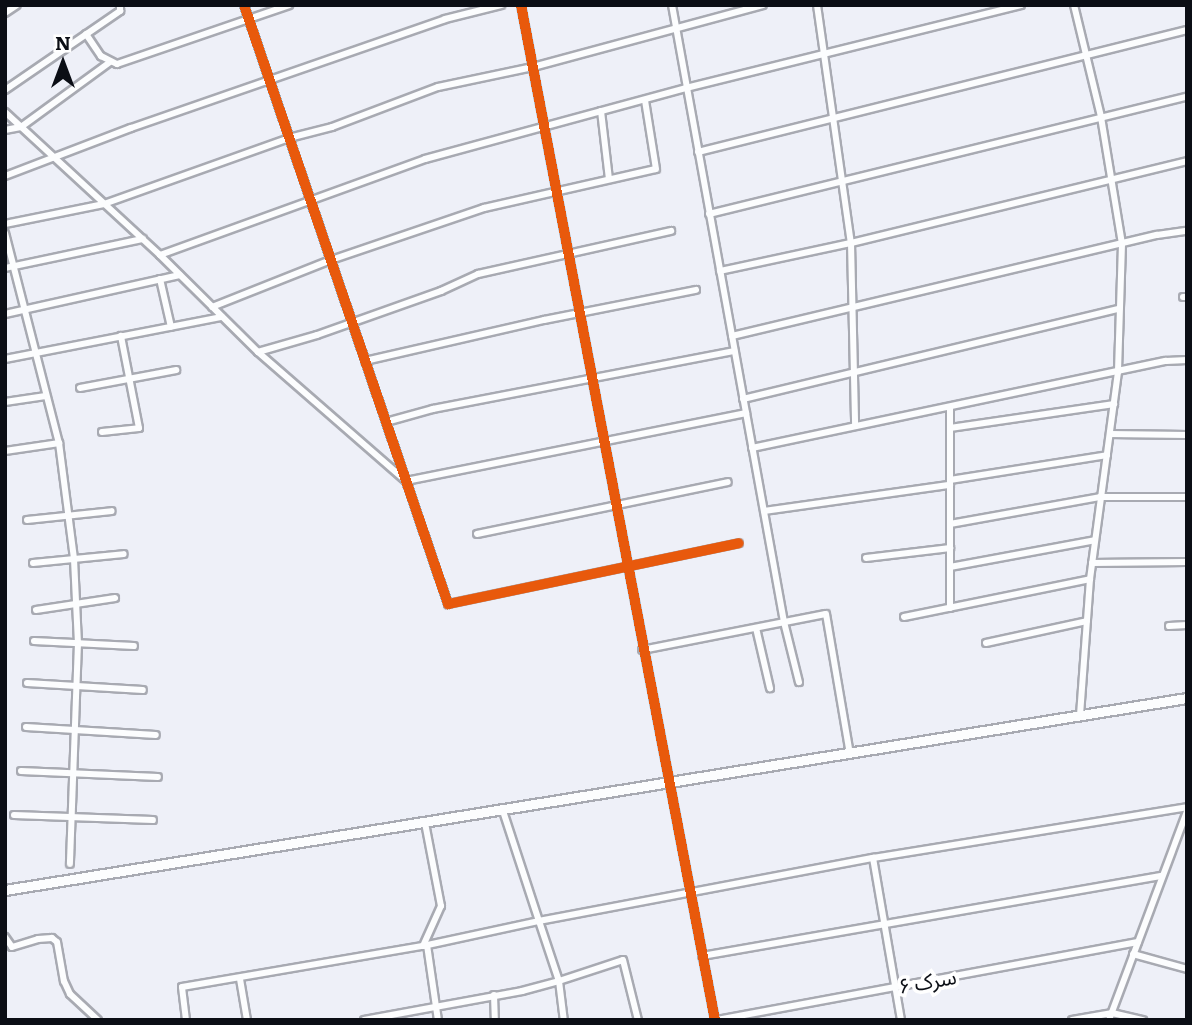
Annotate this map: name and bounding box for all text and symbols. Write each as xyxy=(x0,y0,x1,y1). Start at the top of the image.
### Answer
north arrow xyxy=(28,28,98,98)
text: N xyxy=(55,28,71,56)
street label: سرک ۶ xyxy=(896,963,958,997)

